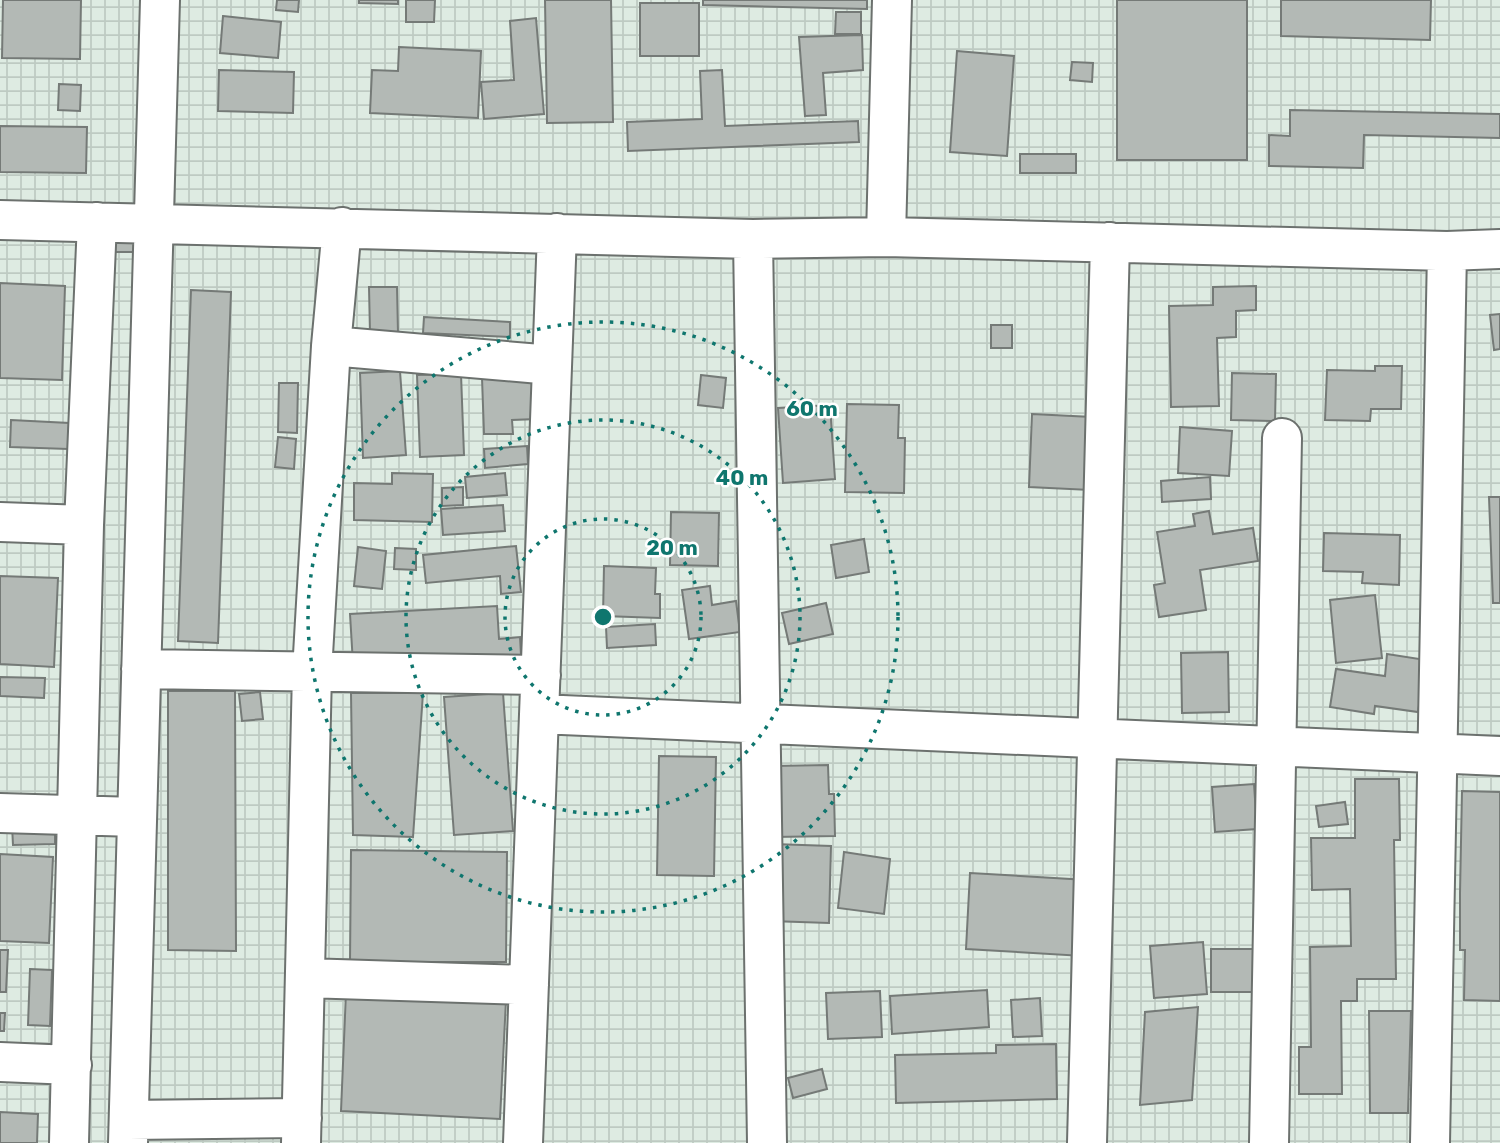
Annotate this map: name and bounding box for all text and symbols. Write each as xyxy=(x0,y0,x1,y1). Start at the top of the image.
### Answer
text: 60 m xyxy=(786,396,838,421)
text: 40 m xyxy=(716,465,768,490)
text: 20 m xyxy=(646,535,698,560)
centre of rings xyxy=(591,605,615,629)

